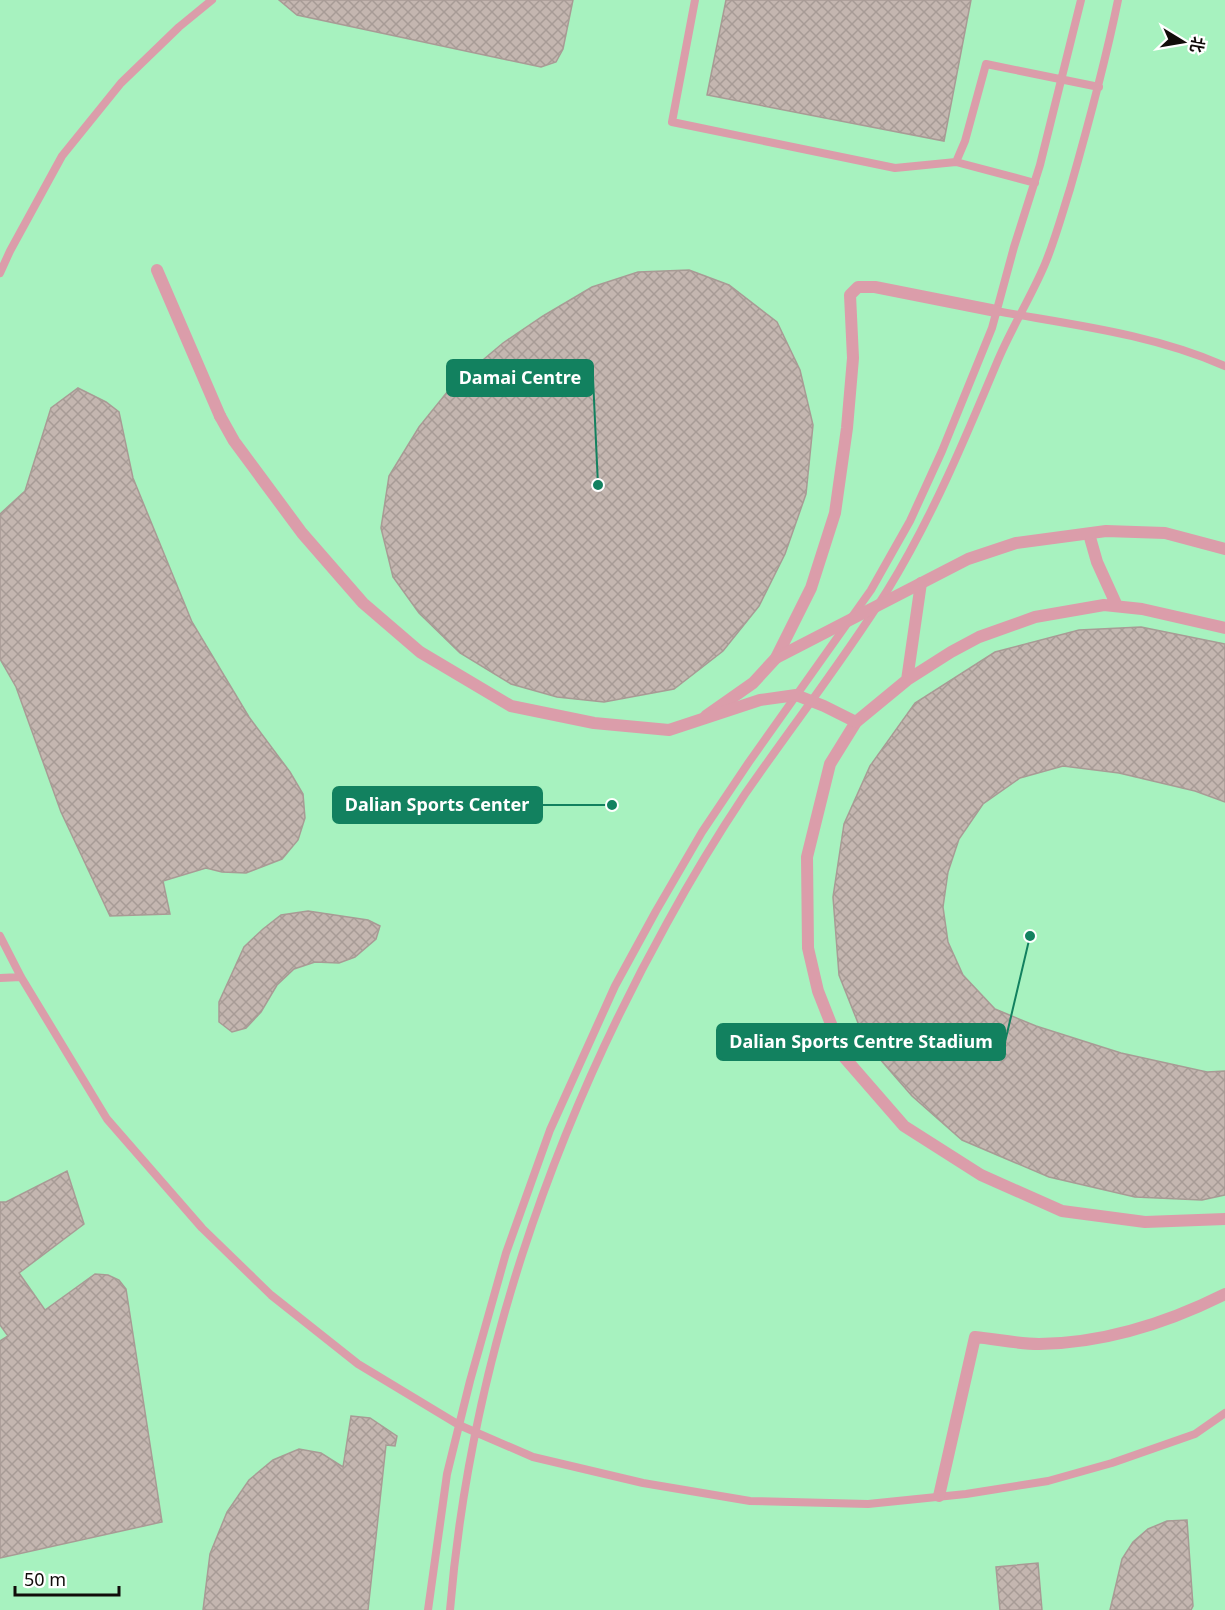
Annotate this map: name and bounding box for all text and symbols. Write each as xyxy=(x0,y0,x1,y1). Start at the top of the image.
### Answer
north arrow xyxy=(1153,12,1213,72)
text: 北 xyxy=(1185,35,1210,55)
callout: Damai Centre xyxy=(447,360,593,396)
text: Damai Centre xyxy=(459,365,581,389)
callout: Dalian Sports Center xyxy=(333,787,542,823)
text: Dalian Sports Center xyxy=(345,792,529,816)
callout: Dalian Sports Centre Stadium xyxy=(717,1024,1005,1060)
text: Dalian Sports Centre Stadium xyxy=(729,1029,993,1053)
scale bar xyxy=(15,1559,118,1597)
text: 50 m xyxy=(24,1567,66,1591)

